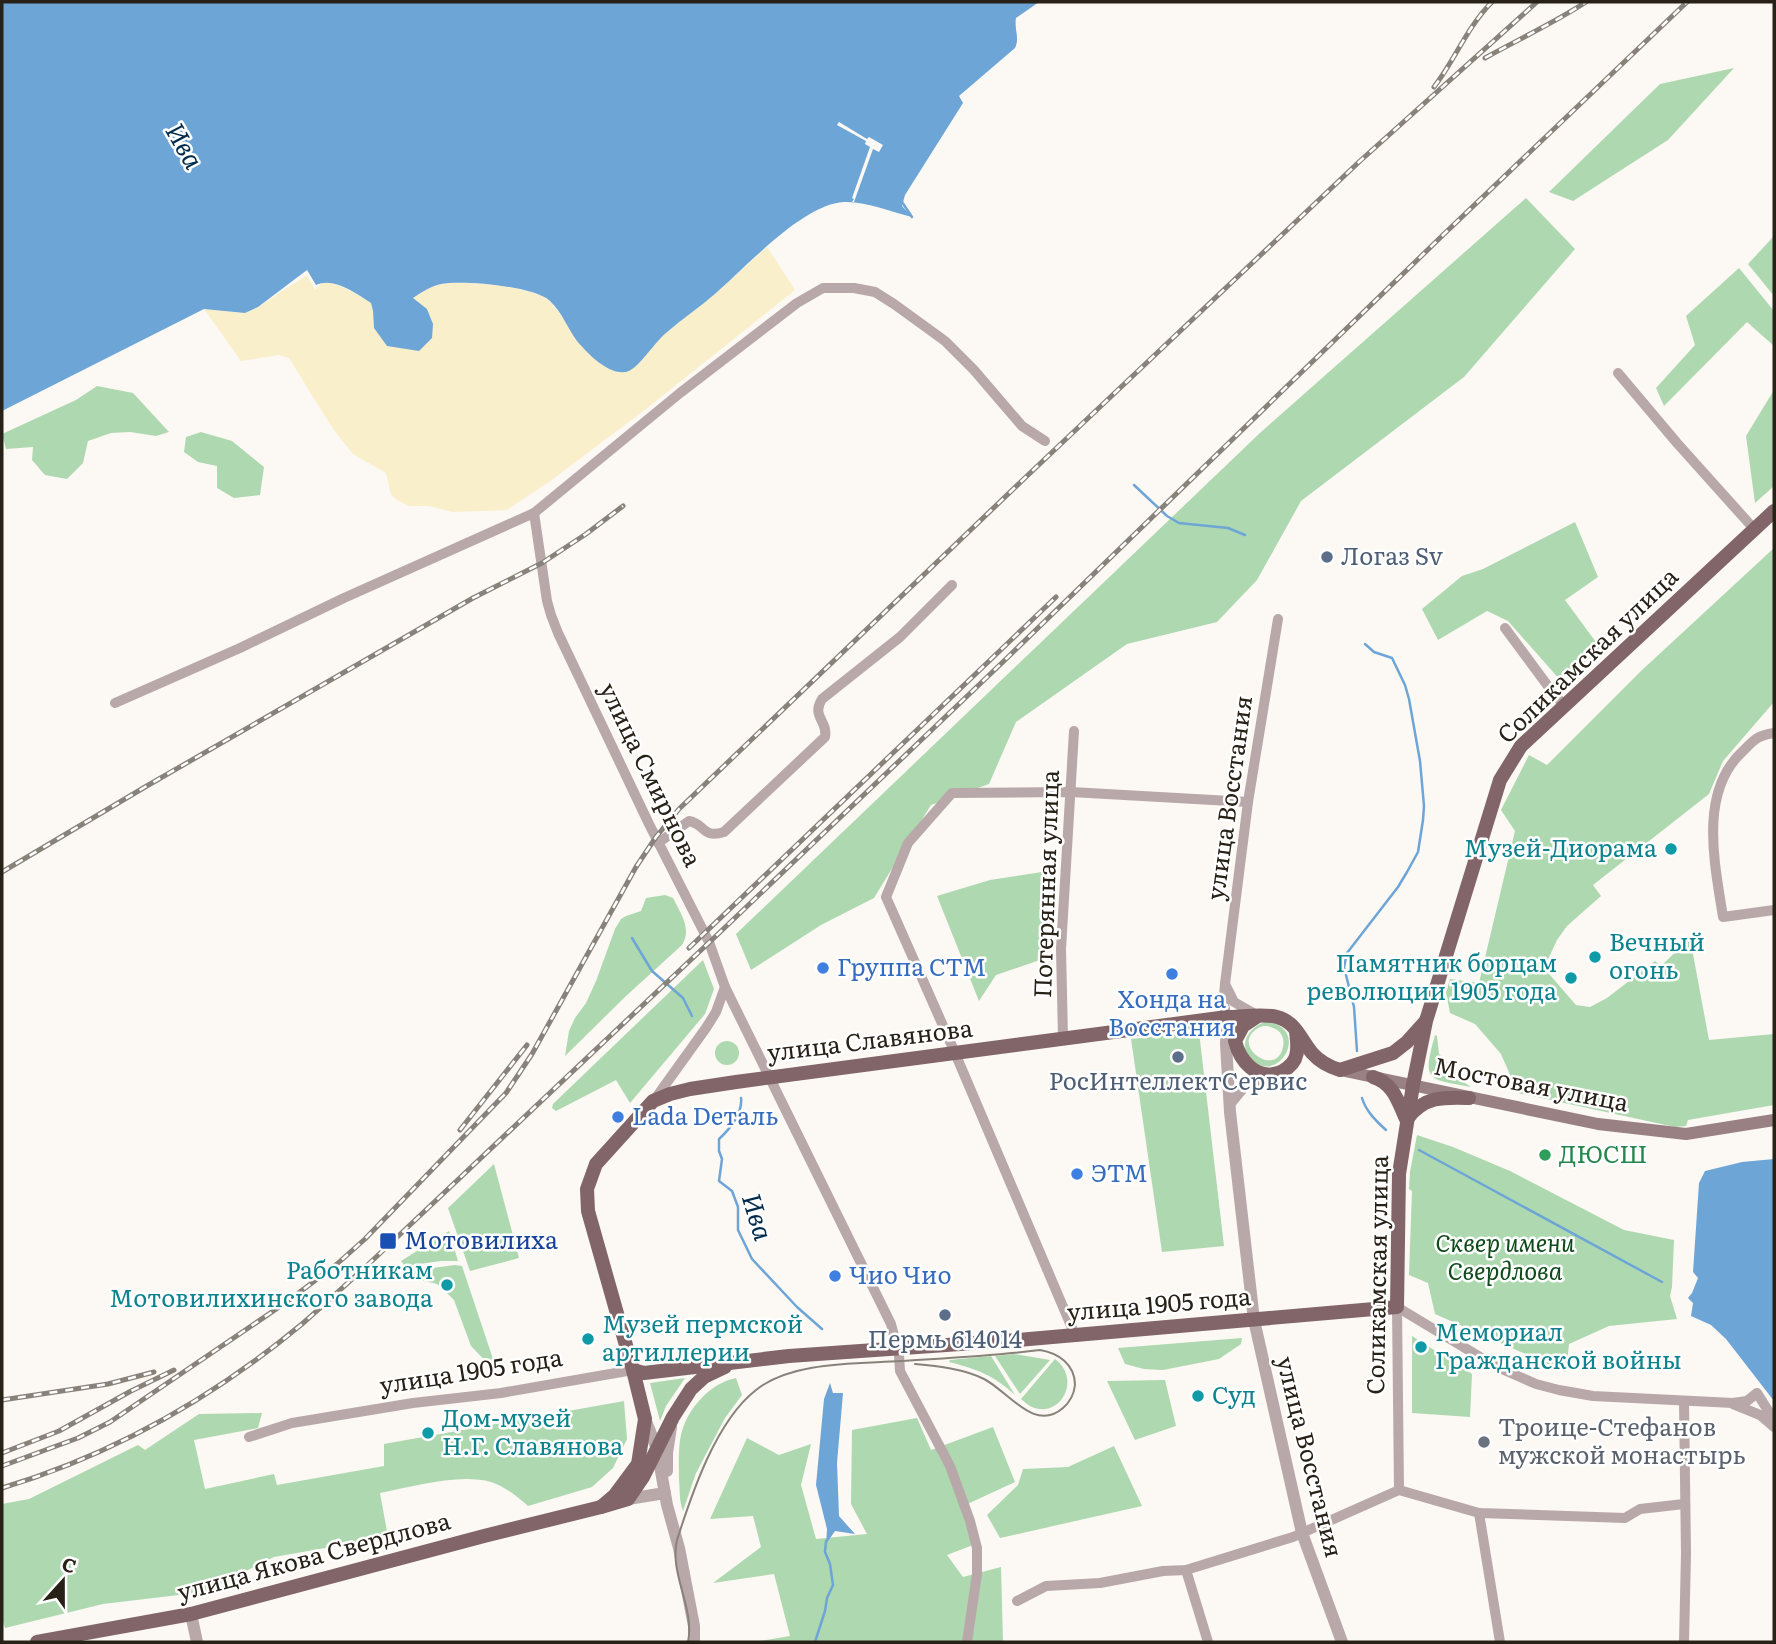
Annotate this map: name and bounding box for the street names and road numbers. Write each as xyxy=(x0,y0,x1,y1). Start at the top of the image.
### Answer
street label: Соликамская улица xyxy=(1488,558,1685,750)
street label: улица Смирнова xyxy=(592,676,712,872)
street label: улица Восстания xyxy=(1196,693,1259,902)
street label: Потерянная улица xyxy=(1023,769,1066,999)
street label: улица Славянова xyxy=(765,1009,975,1068)
street label: Мостовая улица xyxy=(1431,1047,1632,1119)
street label: Соликамская улица xyxy=(1356,1155,1395,1395)
street label: улица 1905 года xyxy=(1065,1277,1252,1328)
street label: улица 1905 года xyxy=(377,1338,565,1401)
street label: улица Восстания xyxy=(1270,1352,1353,1561)
street label: улица Якова Свердлова xyxy=(173,1501,454,1608)

